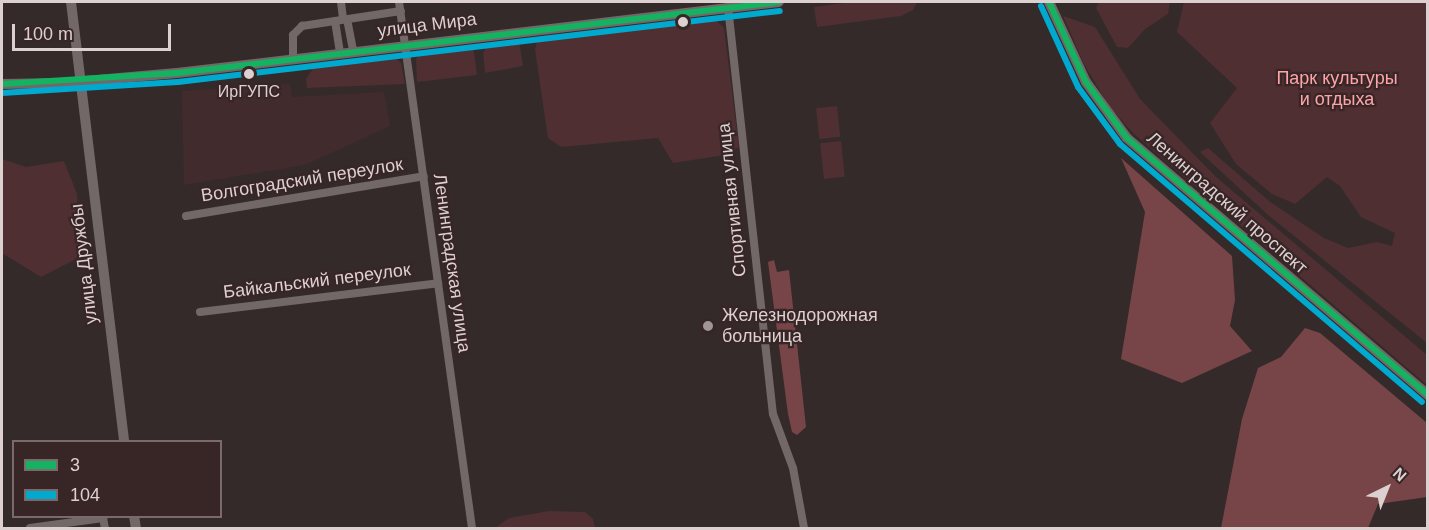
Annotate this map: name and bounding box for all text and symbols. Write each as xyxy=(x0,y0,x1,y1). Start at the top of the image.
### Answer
street label: улица Мира xyxy=(376,8,478,42)
scale bar xyxy=(15,12,174,50)
unlabelled marker xyxy=(677,16,689,28)
text: 100 m xyxy=(23,24,73,44)
marker: ИрГУПС xyxy=(243,68,255,80)
park label: Парк культуры и отдыха xyxy=(1276,68,1398,110)
place label: ИрГУПС xyxy=(218,82,280,102)
street label: Спортивная улица xyxy=(713,122,751,278)
street label: Ленинградский проспект xyxy=(1142,127,1312,279)
street label: Волгоградский переулок xyxy=(199,153,405,207)
street label: Ленинградская улица xyxy=(429,172,475,354)
street label: улица Дружбы xyxy=(66,203,102,325)
street label: Байкальский переулок xyxy=(222,259,412,303)
place label: Железнодорожная больница xyxy=(722,305,878,348)
marker: Железнодорожная больница xyxy=(699,317,717,335)
legend xyxy=(12,440,222,518)
text: 3 xyxy=(70,455,80,475)
north arrow xyxy=(1357,458,1417,518)
text: N xyxy=(1390,464,1410,485)
text: 104 xyxy=(70,485,100,505)

